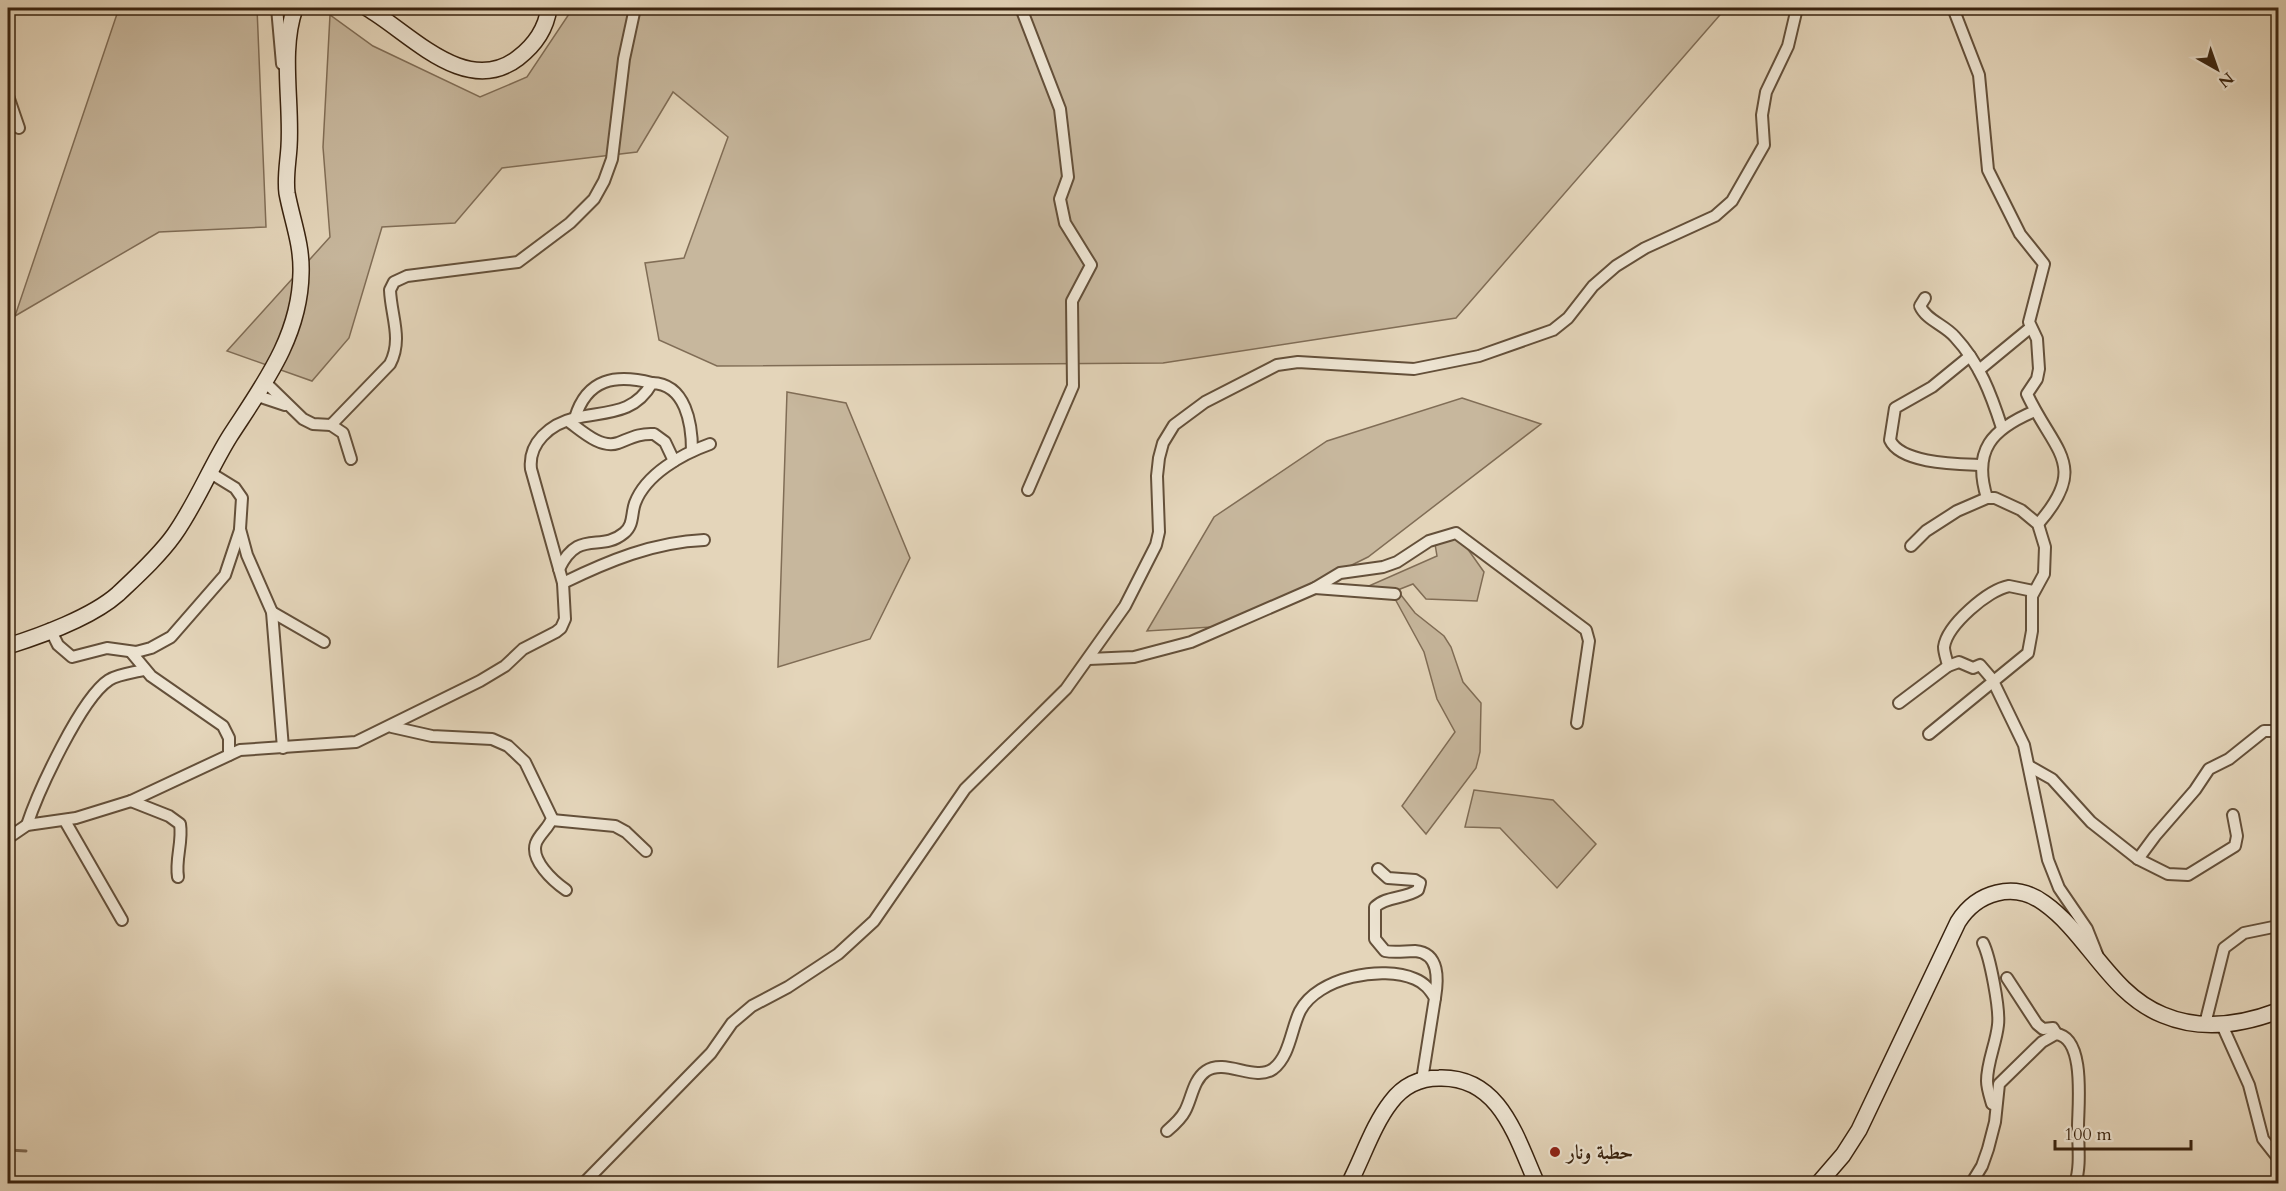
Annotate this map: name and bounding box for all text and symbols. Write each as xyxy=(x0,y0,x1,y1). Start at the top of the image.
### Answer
north arrow xyxy=(2187,39,2247,99)
text: N xyxy=(2214,67,2238,93)
scale bar xyxy=(2055,1113,2192,1151)
text: 100 m xyxy=(2064,1122,2112,1147)
place label: حطبة ونار xyxy=(1565,1139,1633,1166)
marker: حطبة ونار xyxy=(1548,1145,1562,1159)

